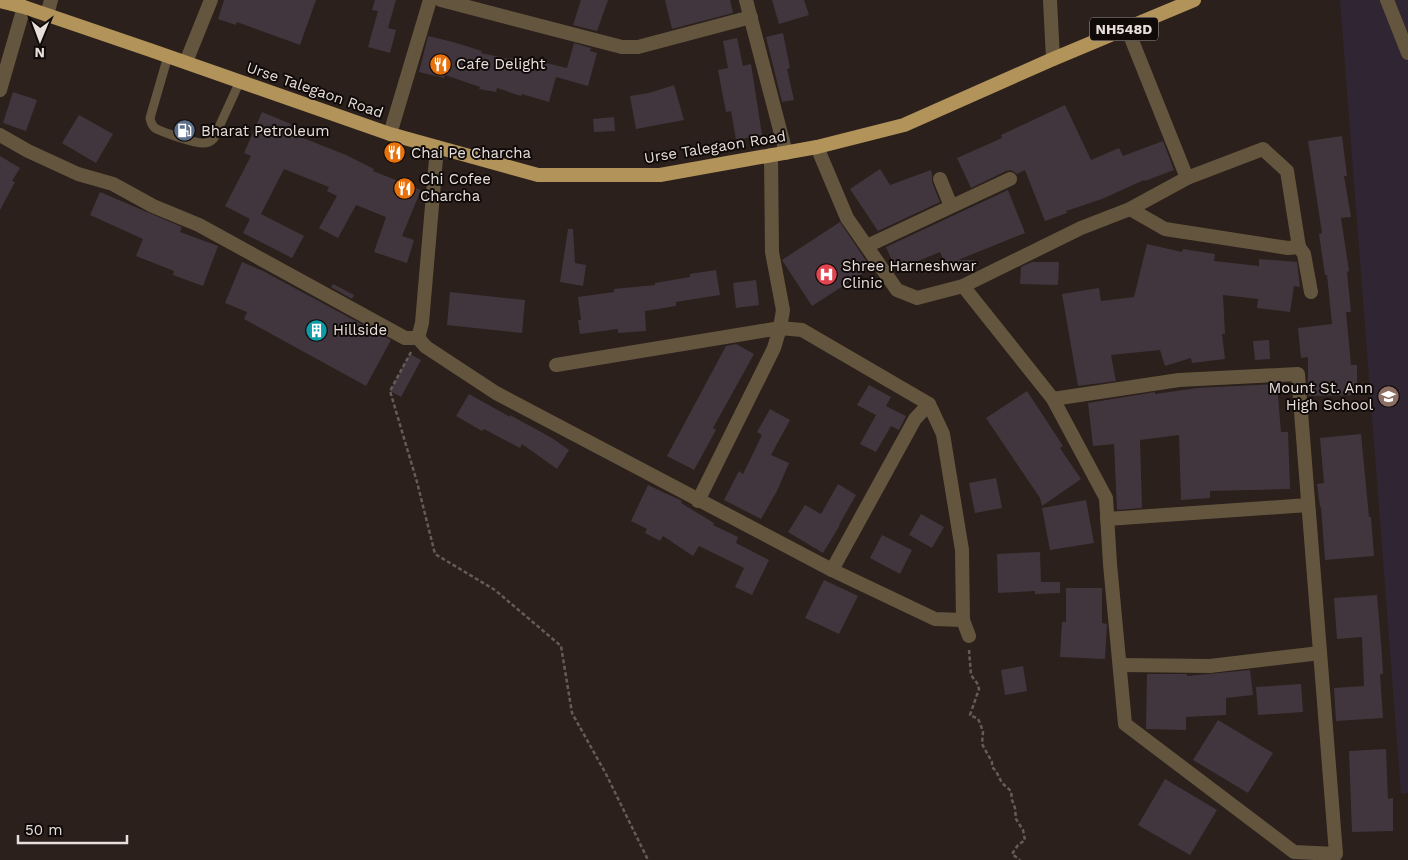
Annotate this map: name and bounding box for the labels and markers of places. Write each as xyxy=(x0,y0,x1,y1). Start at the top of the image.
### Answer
restaurant icon: Cafe Delight xyxy=(428,52,452,76)
place label: Cafe Delight xyxy=(456,55,546,73)
fuel station icon: Bharat Petroleum xyxy=(173,119,197,143)
place label: Bharat Petroleum xyxy=(201,122,329,140)
restaurant icon: Chai Pe Charcha xyxy=(383,141,407,165)
place label: Chai Pe Charcha xyxy=(411,144,532,162)
place label: Chi Cofee Charcha xyxy=(420,170,491,205)
restaurant icon: Chi Cofee Charcha xyxy=(392,176,416,200)
place label: Shree Harneshwar Clinic xyxy=(842,257,977,292)
hospital icon: Shree Harneshwar Clinic xyxy=(814,263,838,287)
building icon: Hillside xyxy=(305,318,329,342)
place label: Hillside xyxy=(333,321,387,339)
place label: Mount St. Ann High School xyxy=(1269,379,1373,414)
school or university icon: Mount St. Ann High School xyxy=(1377,385,1401,409)

